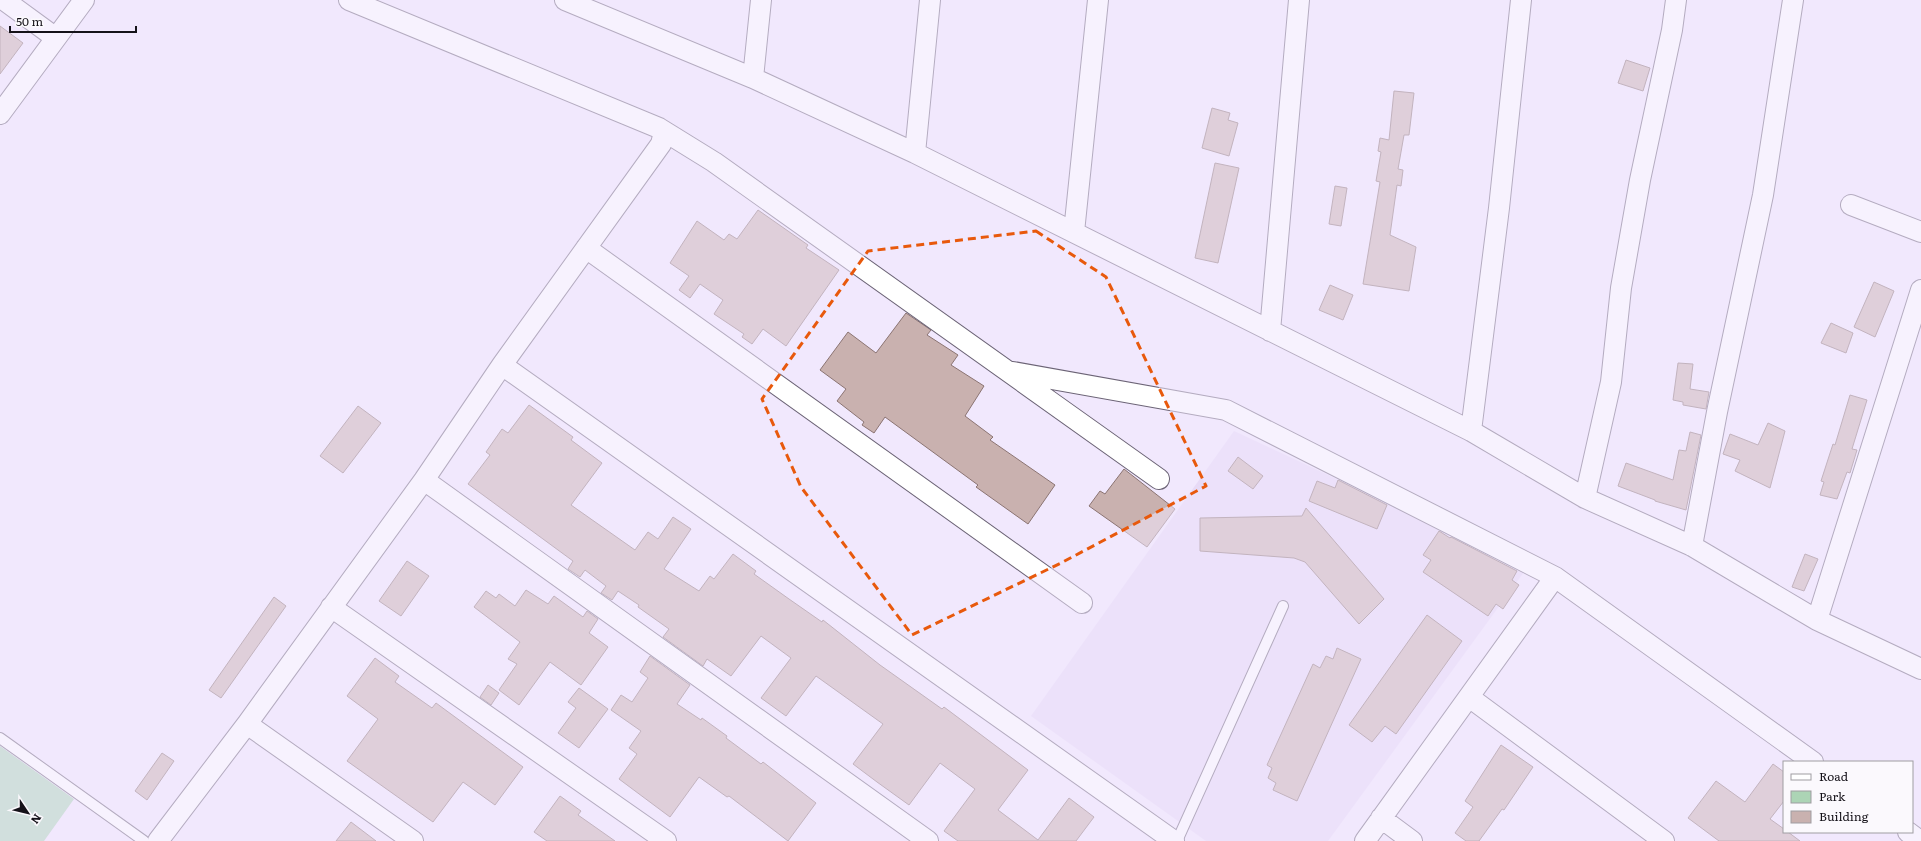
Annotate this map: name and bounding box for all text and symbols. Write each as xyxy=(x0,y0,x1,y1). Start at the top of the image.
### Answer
scale bar xyxy=(10,8,136,34)
text: 50 m xyxy=(16,12,43,30)
legend xyxy=(1783,761,1913,833)
text: Road xyxy=(1819,767,1849,785)
text: Park xyxy=(1819,787,1846,805)
north arrow xyxy=(8,793,48,833)
text: Building xyxy=(1819,807,1869,825)
text: N xyxy=(28,811,46,828)

